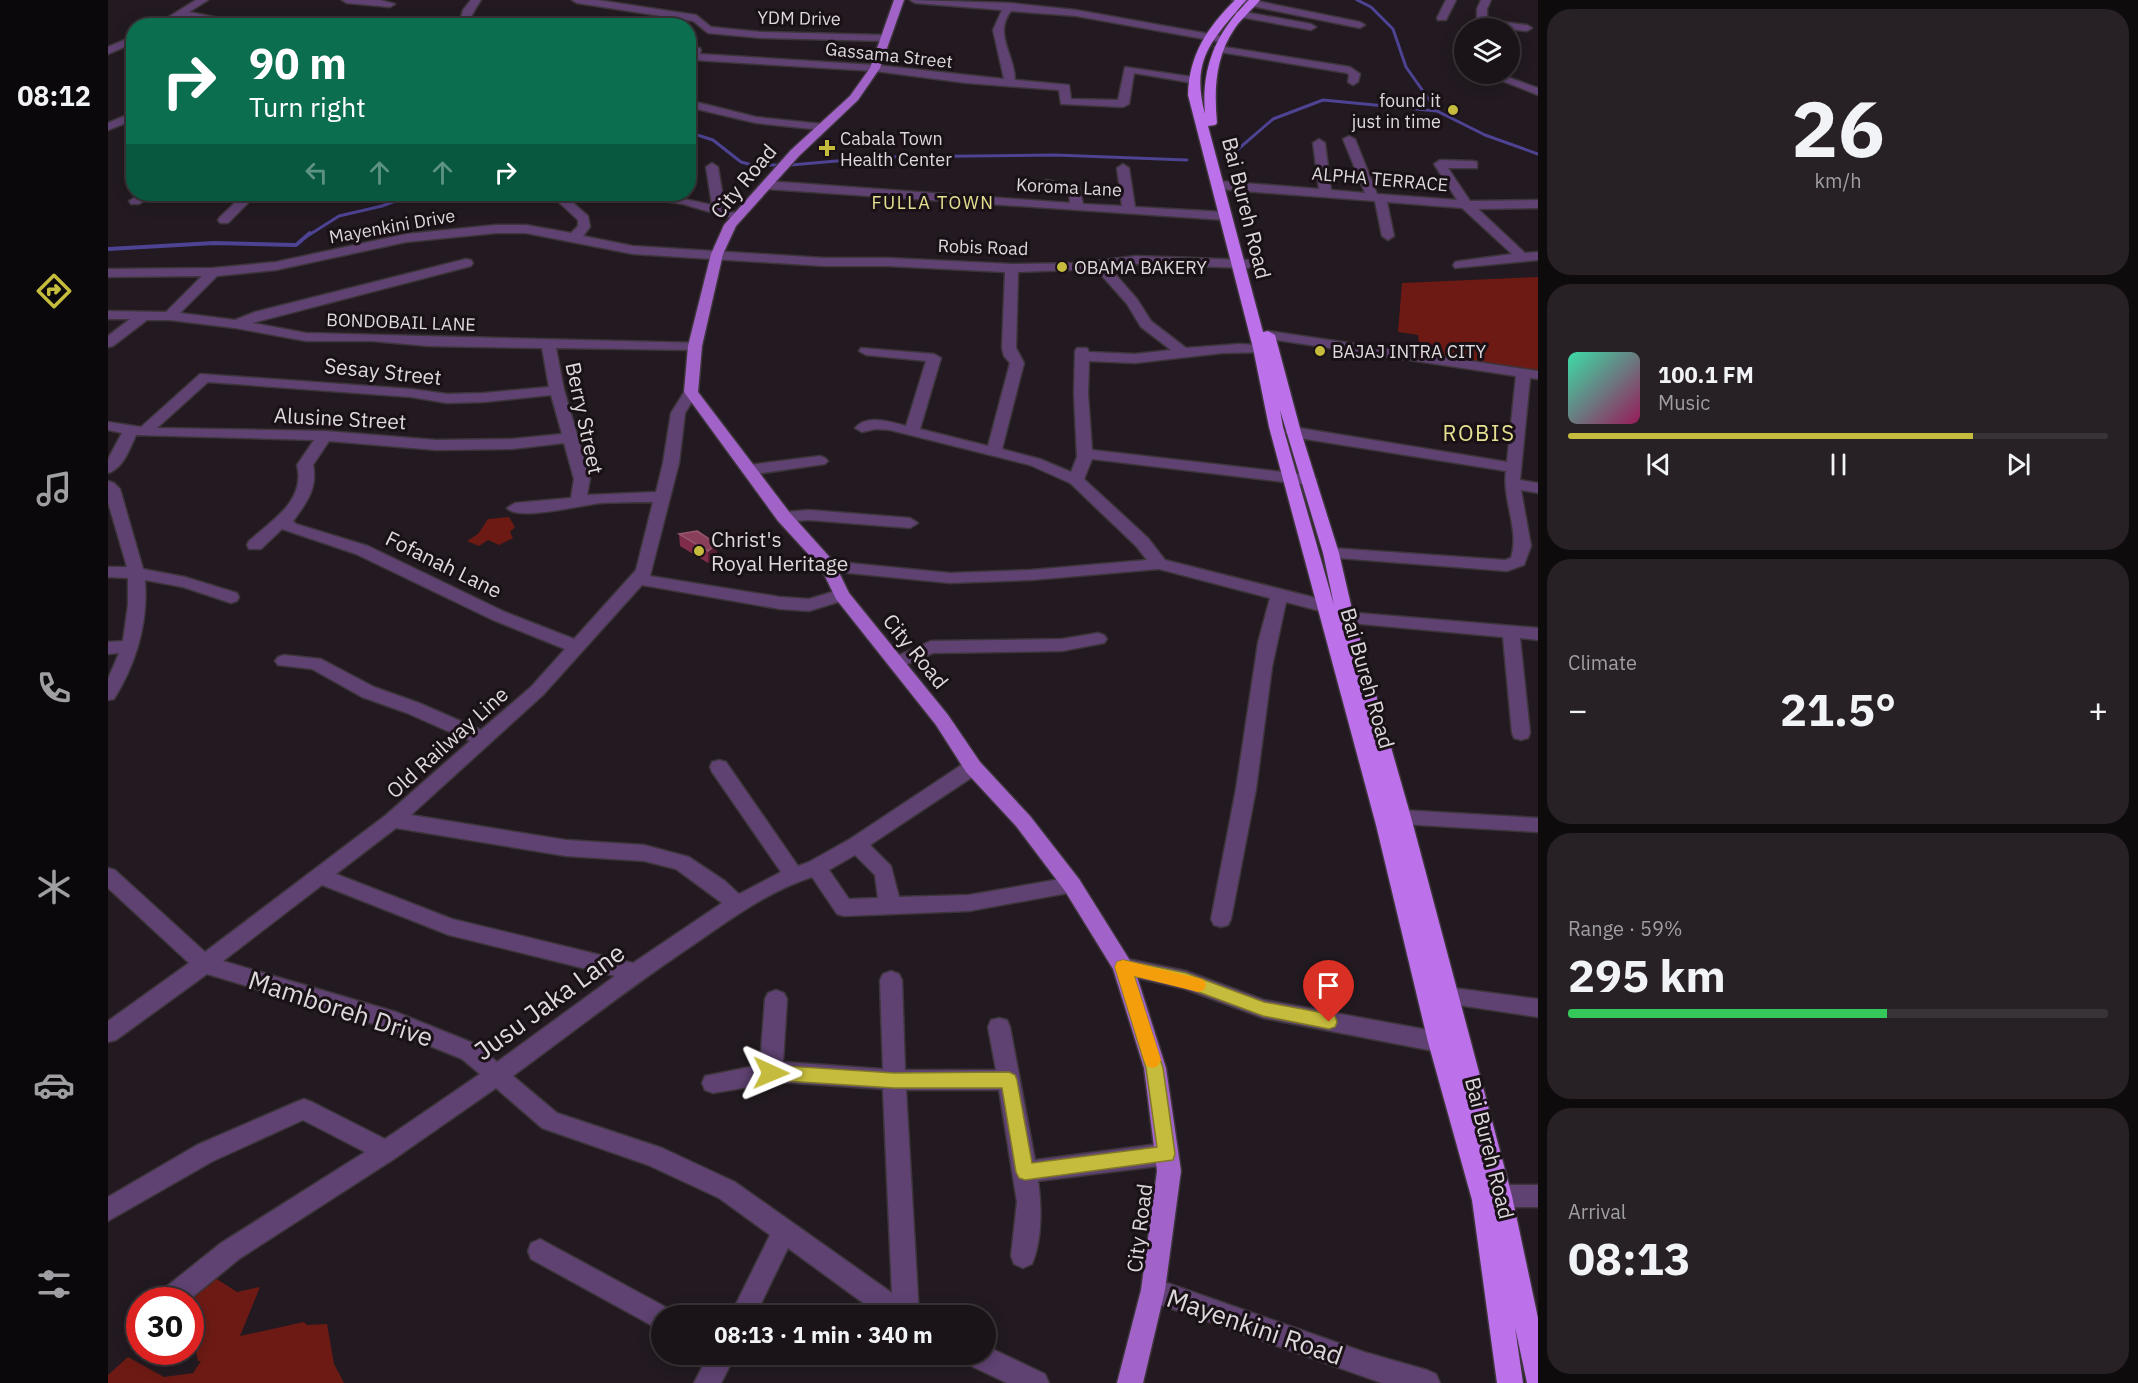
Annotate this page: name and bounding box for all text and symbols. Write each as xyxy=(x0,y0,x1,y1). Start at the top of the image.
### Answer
street label: YDM Drive xyxy=(757,6,841,30)
map controls xyxy=(1454,18,1520,84)
button: layers xyxy=(1454,18,1520,84)
text: 90 m xyxy=(249,36,347,91)
street label: Gassama Street xyxy=(824,37,954,73)
icon: right xyxy=(150,42,228,120)
text: 26 xyxy=(1791,77,1885,178)
text: 08:12 xyxy=(17,78,91,113)
text: Turn right xyxy=(249,89,366,124)
place label: found it just in time xyxy=(1352,89,1441,133)
marker: found it just in time xyxy=(1446,103,1460,117)
place label: Cabala Town Health Center xyxy=(840,127,952,171)
street label: Bai Bureh Road xyxy=(1216,134,1278,282)
street label: City Road xyxy=(704,138,782,224)
marker: Cabala Town Health Center xyxy=(818,139,836,157)
icon: left xyxy=(300,156,333,189)
icon: ahead xyxy=(363,156,396,189)
icon: ahead xyxy=(426,156,459,189)
icon: right xyxy=(489,156,522,189)
street label: ALPHA TERRACE xyxy=(1311,162,1449,196)
text: km/h xyxy=(1814,167,1862,194)
street label: Koroma Lane xyxy=(1016,173,1123,201)
district label: FULLA TOWN xyxy=(872,191,994,214)
street label: Mayenkini Drive xyxy=(327,204,457,248)
street label: Robis Road xyxy=(937,234,1029,260)
place label: OBAMA BAKERY xyxy=(1074,256,1207,279)
marker: OBAMA BAKERY xyxy=(1055,260,1069,274)
icon: directions xyxy=(33,270,75,312)
street label: BONDOBAIL LANE xyxy=(326,308,476,336)
place label: BAJAJ INTRA CITY xyxy=(1332,340,1486,363)
marker: BAJAJ INTRA CITY xyxy=(1313,344,1327,358)
street label: Sesay Street xyxy=(323,351,443,391)
street label: Berry Street xyxy=(559,359,611,477)
text: 100.1 FM xyxy=(1658,360,1754,389)
text: Music xyxy=(1658,389,1710,416)
street label: Alusine Street xyxy=(273,401,407,435)
district label: ROBIS xyxy=(1443,418,1515,447)
icon: previous xyxy=(1642,448,1675,481)
icon: pause xyxy=(1822,448,1855,481)
icon: next xyxy=(2002,448,2035,481)
icon: music xyxy=(33,468,75,510)
street label: Fofanah Lane xyxy=(381,524,507,604)
place label: Christ's Royal Heritage xyxy=(711,525,848,577)
marker: Christ's Royal Heritage xyxy=(692,544,706,558)
street label: Bai Bureh Road xyxy=(1335,604,1401,752)
street label: City Road xyxy=(877,607,955,695)
text: Climate xyxy=(1568,649,1637,676)
icon: phone xyxy=(33,667,75,709)
street label: Old Railway Line xyxy=(380,680,514,804)
text: 21.5° xyxy=(1780,680,1896,738)
text: − xyxy=(1568,688,1588,731)
text: + xyxy=(2088,688,2108,731)
icon: climate xyxy=(33,866,75,908)
text: Range · 59% xyxy=(1568,915,1683,942)
street label: Jusu Jaka Lane xyxy=(467,935,631,1067)
text: 295 km xyxy=(1568,946,1726,1004)
pin xyxy=(1303,960,1354,1022)
street label: Mamboreh Drive xyxy=(244,962,438,1054)
icon: arrive xyxy=(1312,969,1345,1002)
position arrow xyxy=(739,1041,803,1105)
icon: car xyxy=(33,1064,75,1106)
street label: Bai Bureh Road xyxy=(1459,1074,1521,1222)
street label: City Road xyxy=(1120,1182,1158,1274)
text: Arrival xyxy=(1568,1198,1626,1225)
text: 08:13 xyxy=(1568,1229,1691,1287)
icon: filters xyxy=(33,1263,75,1305)
street label: Mayenkini Road xyxy=(1162,1280,1348,1372)
speed limit sign: 30 xyxy=(126,1287,204,1365)
text: 08:13 · 1 min · 340 m xyxy=(714,1320,933,1349)

